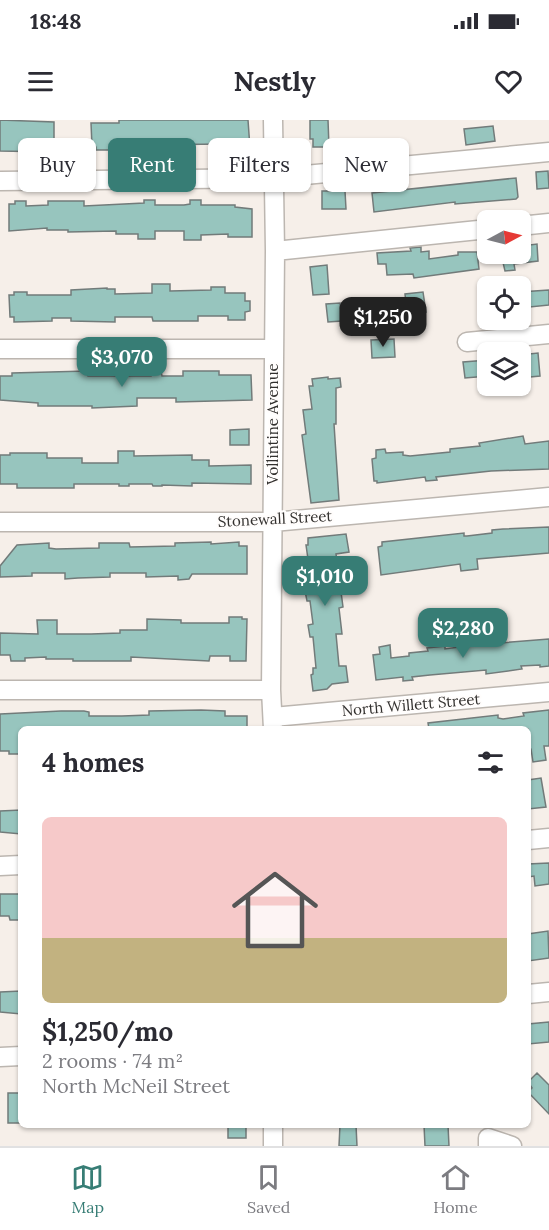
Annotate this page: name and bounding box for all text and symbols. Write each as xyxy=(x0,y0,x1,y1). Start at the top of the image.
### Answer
text: 18:48 xyxy=(30,7,82,35)
text: Nestly xyxy=(233,64,316,98)
icon: menu xyxy=(24,65,57,98)
icon: heart xyxy=(492,65,525,98)
chip: Buy xyxy=(18,138,96,192)
chip: Rent xyxy=(108,138,196,192)
chip: Filters xyxy=(208,138,311,192)
chip: New xyxy=(323,138,409,192)
north arrow xyxy=(477,210,531,264)
map controls xyxy=(477,210,531,396)
button: locate xyxy=(477,276,531,330)
pin: $1,250 xyxy=(334,297,432,348)
text: $1,250 xyxy=(353,304,413,329)
pin: $3,070 xyxy=(73,337,171,388)
button: layers xyxy=(477,342,531,396)
text: $3,070 xyxy=(91,344,153,369)
street label: Vollintine Avenue xyxy=(263,363,282,486)
street label: Stonewall Street xyxy=(217,506,333,531)
pin: $1,010 xyxy=(276,556,374,607)
text: $1,010 xyxy=(296,563,354,588)
pin: $2,280 xyxy=(414,608,512,659)
text: $2,280 xyxy=(432,615,494,640)
street label: North Willett Street xyxy=(341,689,481,720)
text: 4 homes xyxy=(42,746,144,779)
icon: filters xyxy=(474,746,507,779)
icon: home xyxy=(221,856,329,964)
text: $1,250/mo xyxy=(42,1015,173,1048)
text: 2 rooms · 74 m² xyxy=(42,1048,183,1073)
text: North McNeil Street xyxy=(42,1073,230,1098)
tab: Map xyxy=(71,1161,104,1217)
tab: Saved xyxy=(247,1161,290,1217)
tab: Home xyxy=(433,1161,478,1217)

